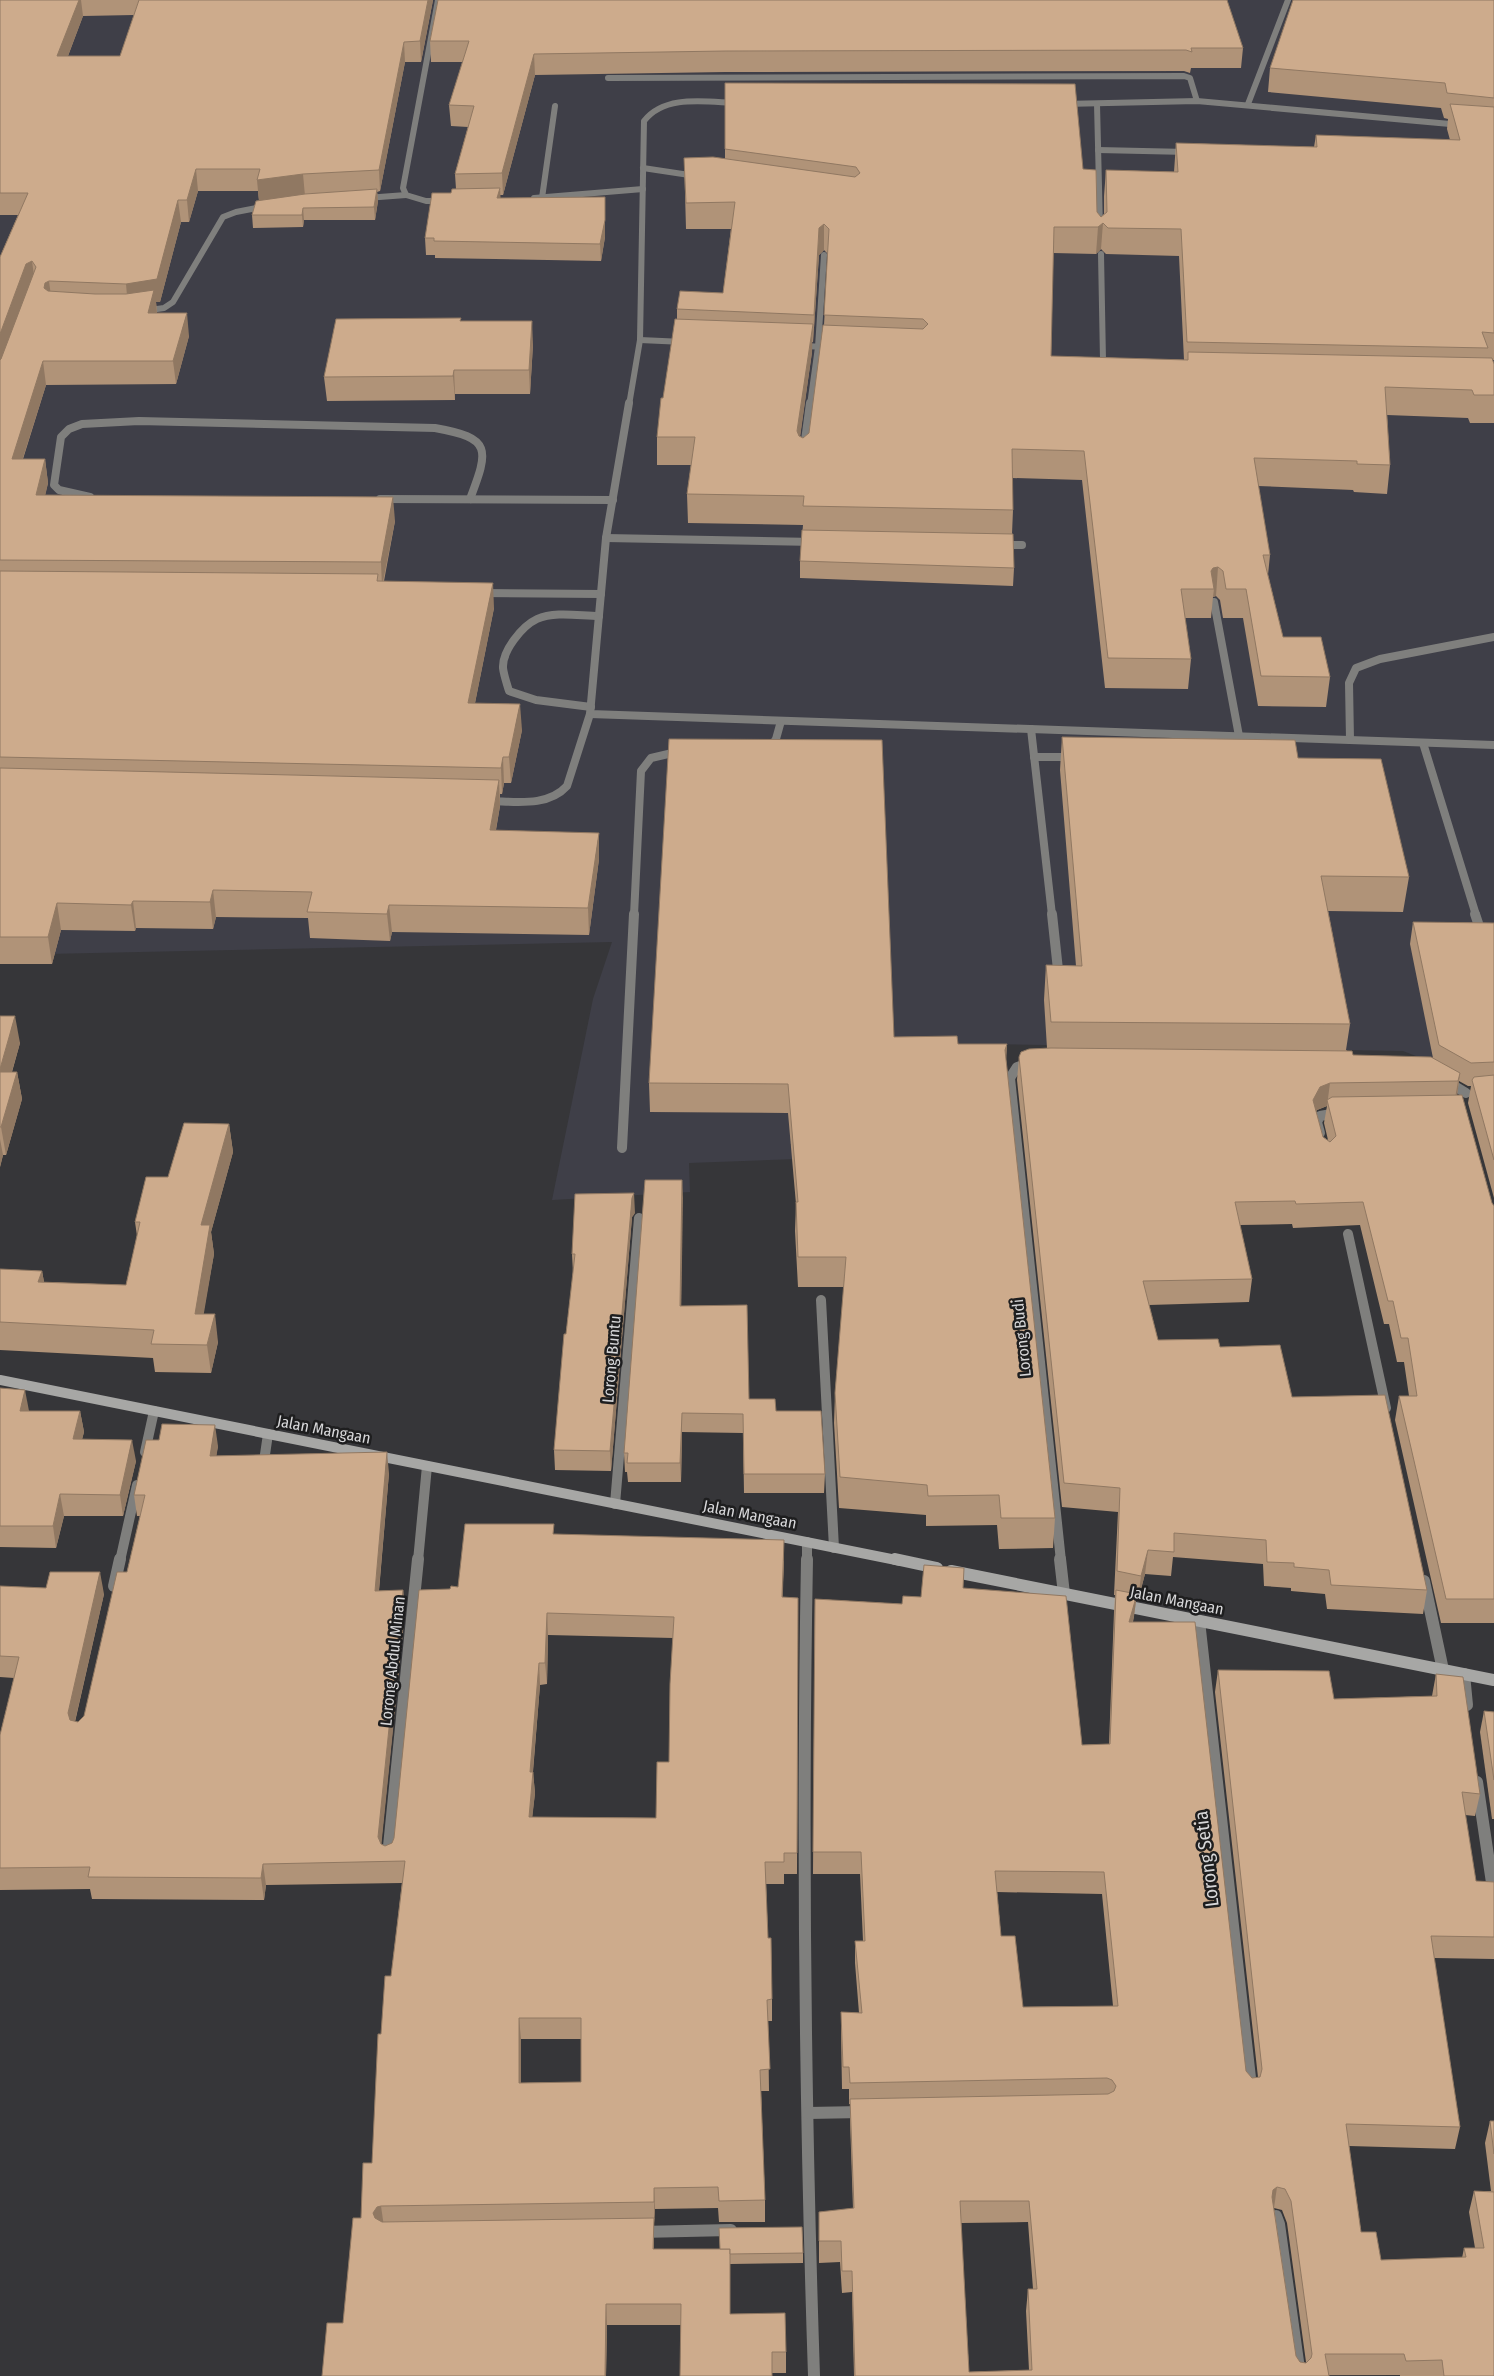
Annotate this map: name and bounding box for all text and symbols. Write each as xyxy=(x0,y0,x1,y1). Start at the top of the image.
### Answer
street label: Lorong Budi xyxy=(1008,1298,1035,1378)
street label: Lorong Buntu xyxy=(598,1315,625,1403)
street label: Jalan Mangaan xyxy=(275,1411,372,1448)
street label: Jalan Mangaan xyxy=(701,1496,798,1533)
street label: Jalan Mangaan xyxy=(1128,1582,1225,1619)
street label: Lorong Abdul Minan xyxy=(376,1595,409,1727)
street label: Lorong Setia xyxy=(1189,1810,1224,1908)

